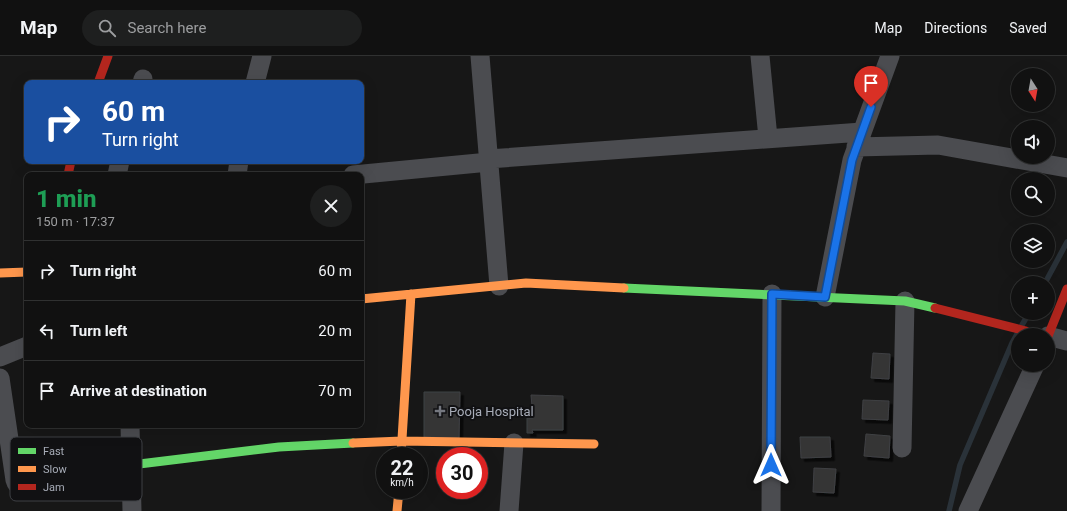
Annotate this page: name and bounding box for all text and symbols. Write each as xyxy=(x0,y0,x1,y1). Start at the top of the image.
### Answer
search box xyxy=(82,10,362,46)
text: Map xyxy=(20,16,58,39)
icon: search xyxy=(96,17,118,39)
text: Search here xyxy=(128,19,206,37)
text: Map xyxy=(875,20,902,36)
text: Directions xyxy=(924,20,987,36)
text: Saved xyxy=(1009,20,1047,36)
pin xyxy=(854,66,888,107)
north arrow xyxy=(1011,68,1055,112)
map controls xyxy=(1011,68,1055,372)
icon: arrive xyxy=(860,72,882,94)
text: 60 m xyxy=(102,95,165,128)
icon: right xyxy=(36,96,88,148)
button: sound xyxy=(1011,120,1055,164)
text: Turn right xyxy=(102,129,179,150)
button: search xyxy=(1011,172,1055,216)
text: 1 min xyxy=(36,185,97,213)
button: close xyxy=(310,185,352,227)
text: 150 m · 17:37 xyxy=(36,214,115,229)
button: layers xyxy=(1011,224,1055,268)
icon: right xyxy=(36,260,58,282)
text: Turn right xyxy=(70,262,136,280)
text: 60 m xyxy=(318,262,352,280)
button: + xyxy=(1011,276,1055,320)
icon: left xyxy=(36,320,58,342)
text: Turn left xyxy=(70,322,127,340)
text: 20 m xyxy=(318,322,352,340)
button: − xyxy=(1011,328,1055,372)
icon: arrive xyxy=(36,380,58,402)
text: Arrive at destination xyxy=(70,382,207,400)
text: 70 m xyxy=(318,382,352,400)
place label: Pooja Hospital xyxy=(449,404,534,419)
marker: Pooja Hospital xyxy=(434,405,446,417)
legend xyxy=(10,437,142,501)
position arrow xyxy=(750,444,792,486)
text: Fast xyxy=(43,445,65,458)
speed limit sign: 30 xyxy=(436,447,488,499)
text: 22 xyxy=(391,456,413,480)
text: Slow xyxy=(43,463,67,476)
text: km/h xyxy=(390,477,414,488)
text: Jam xyxy=(43,481,65,494)

